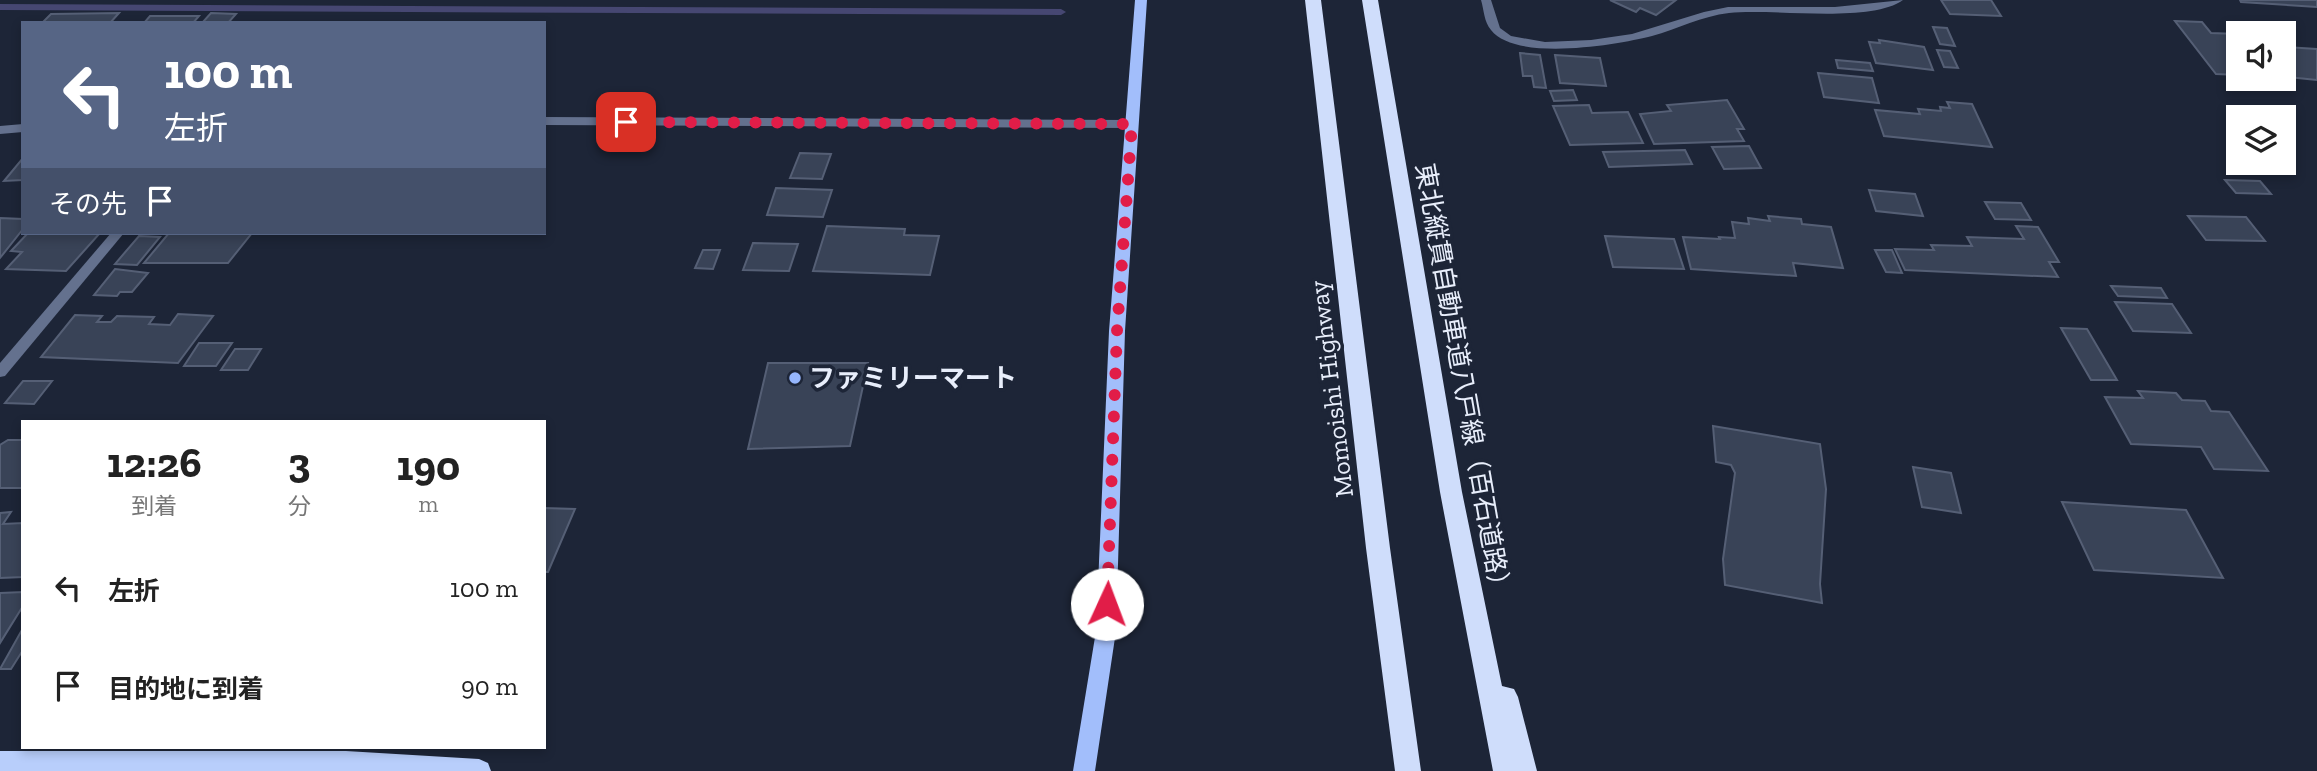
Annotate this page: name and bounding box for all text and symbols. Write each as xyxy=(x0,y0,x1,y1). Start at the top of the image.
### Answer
map controls xyxy=(2226,21,2296,175)
button: sound xyxy=(2226,21,2296,91)
text: 100 m xyxy=(164,42,292,101)
icon: left xyxy=(49,49,140,140)
pin xyxy=(596,92,656,152)
icon: arrive xyxy=(607,103,645,141)
button: layers xyxy=(2226,105,2296,175)
text: 左折 xyxy=(164,109,228,147)
street label: 東北縦貫自動車道八戸線（百石道路） xyxy=(1409,161,1517,601)
icon: arrive xyxy=(141,182,179,220)
text: その先 xyxy=(49,188,127,220)
street label: Momoishi Highway xyxy=(1302,278,1360,499)
place label: ファミリーマート xyxy=(809,362,1017,394)
marker: ファミリーマート xyxy=(787,370,803,386)
text: 12:26 xyxy=(107,437,202,488)
text: 3 xyxy=(288,437,310,488)
text: 190 xyxy=(397,440,460,491)
text: m xyxy=(418,490,438,518)
text: 到着 xyxy=(131,492,177,520)
text: 分 xyxy=(288,492,311,520)
position arrow xyxy=(1070,567,1144,641)
icon: left xyxy=(49,569,87,607)
text: 100 m xyxy=(450,572,518,604)
text: 左折 xyxy=(108,575,160,607)
icon: arrive xyxy=(49,667,87,705)
text: 90 m xyxy=(461,670,518,702)
text: 目的地に到着 xyxy=(108,673,264,705)

